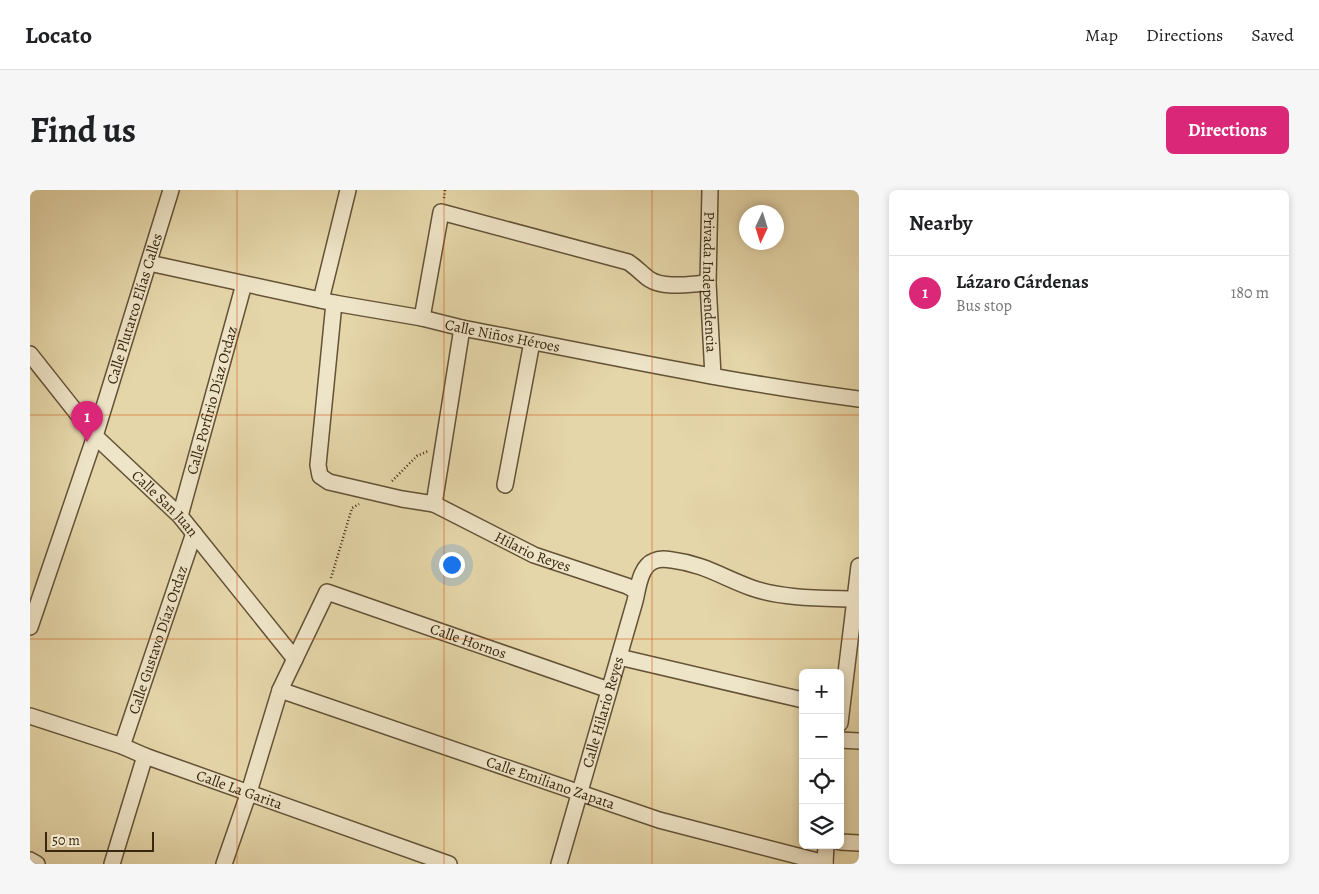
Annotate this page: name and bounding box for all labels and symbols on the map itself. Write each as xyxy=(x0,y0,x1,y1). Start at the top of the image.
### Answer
north arrow xyxy=(739,205,784,250)
street label: Privada Independencia xyxy=(698,211,722,353)
street label: Calle Plutarco Elías Calles xyxy=(102,231,167,387)
street label: Calle Niños Héroes xyxy=(443,314,562,357)
street label: Calle Porfirio Díaz Ordaz xyxy=(182,324,242,477)
pin: 1 xyxy=(71,401,103,442)
street label: Calle San Juan xyxy=(127,466,203,541)
street label: Hilario Reyes xyxy=(491,527,573,577)
your location xyxy=(439,552,465,578)
street label: Calle Gustavo Díaz Ordaz xyxy=(123,563,192,717)
street label: Calle Hornos xyxy=(427,619,509,664)
street label: Calle Hilario Reyes xyxy=(577,654,628,770)
street label: Calle Emiliano Zapata xyxy=(484,751,617,814)
street label: Calle La Garita xyxy=(194,765,285,814)
scale bar xyxy=(45,829,154,852)

